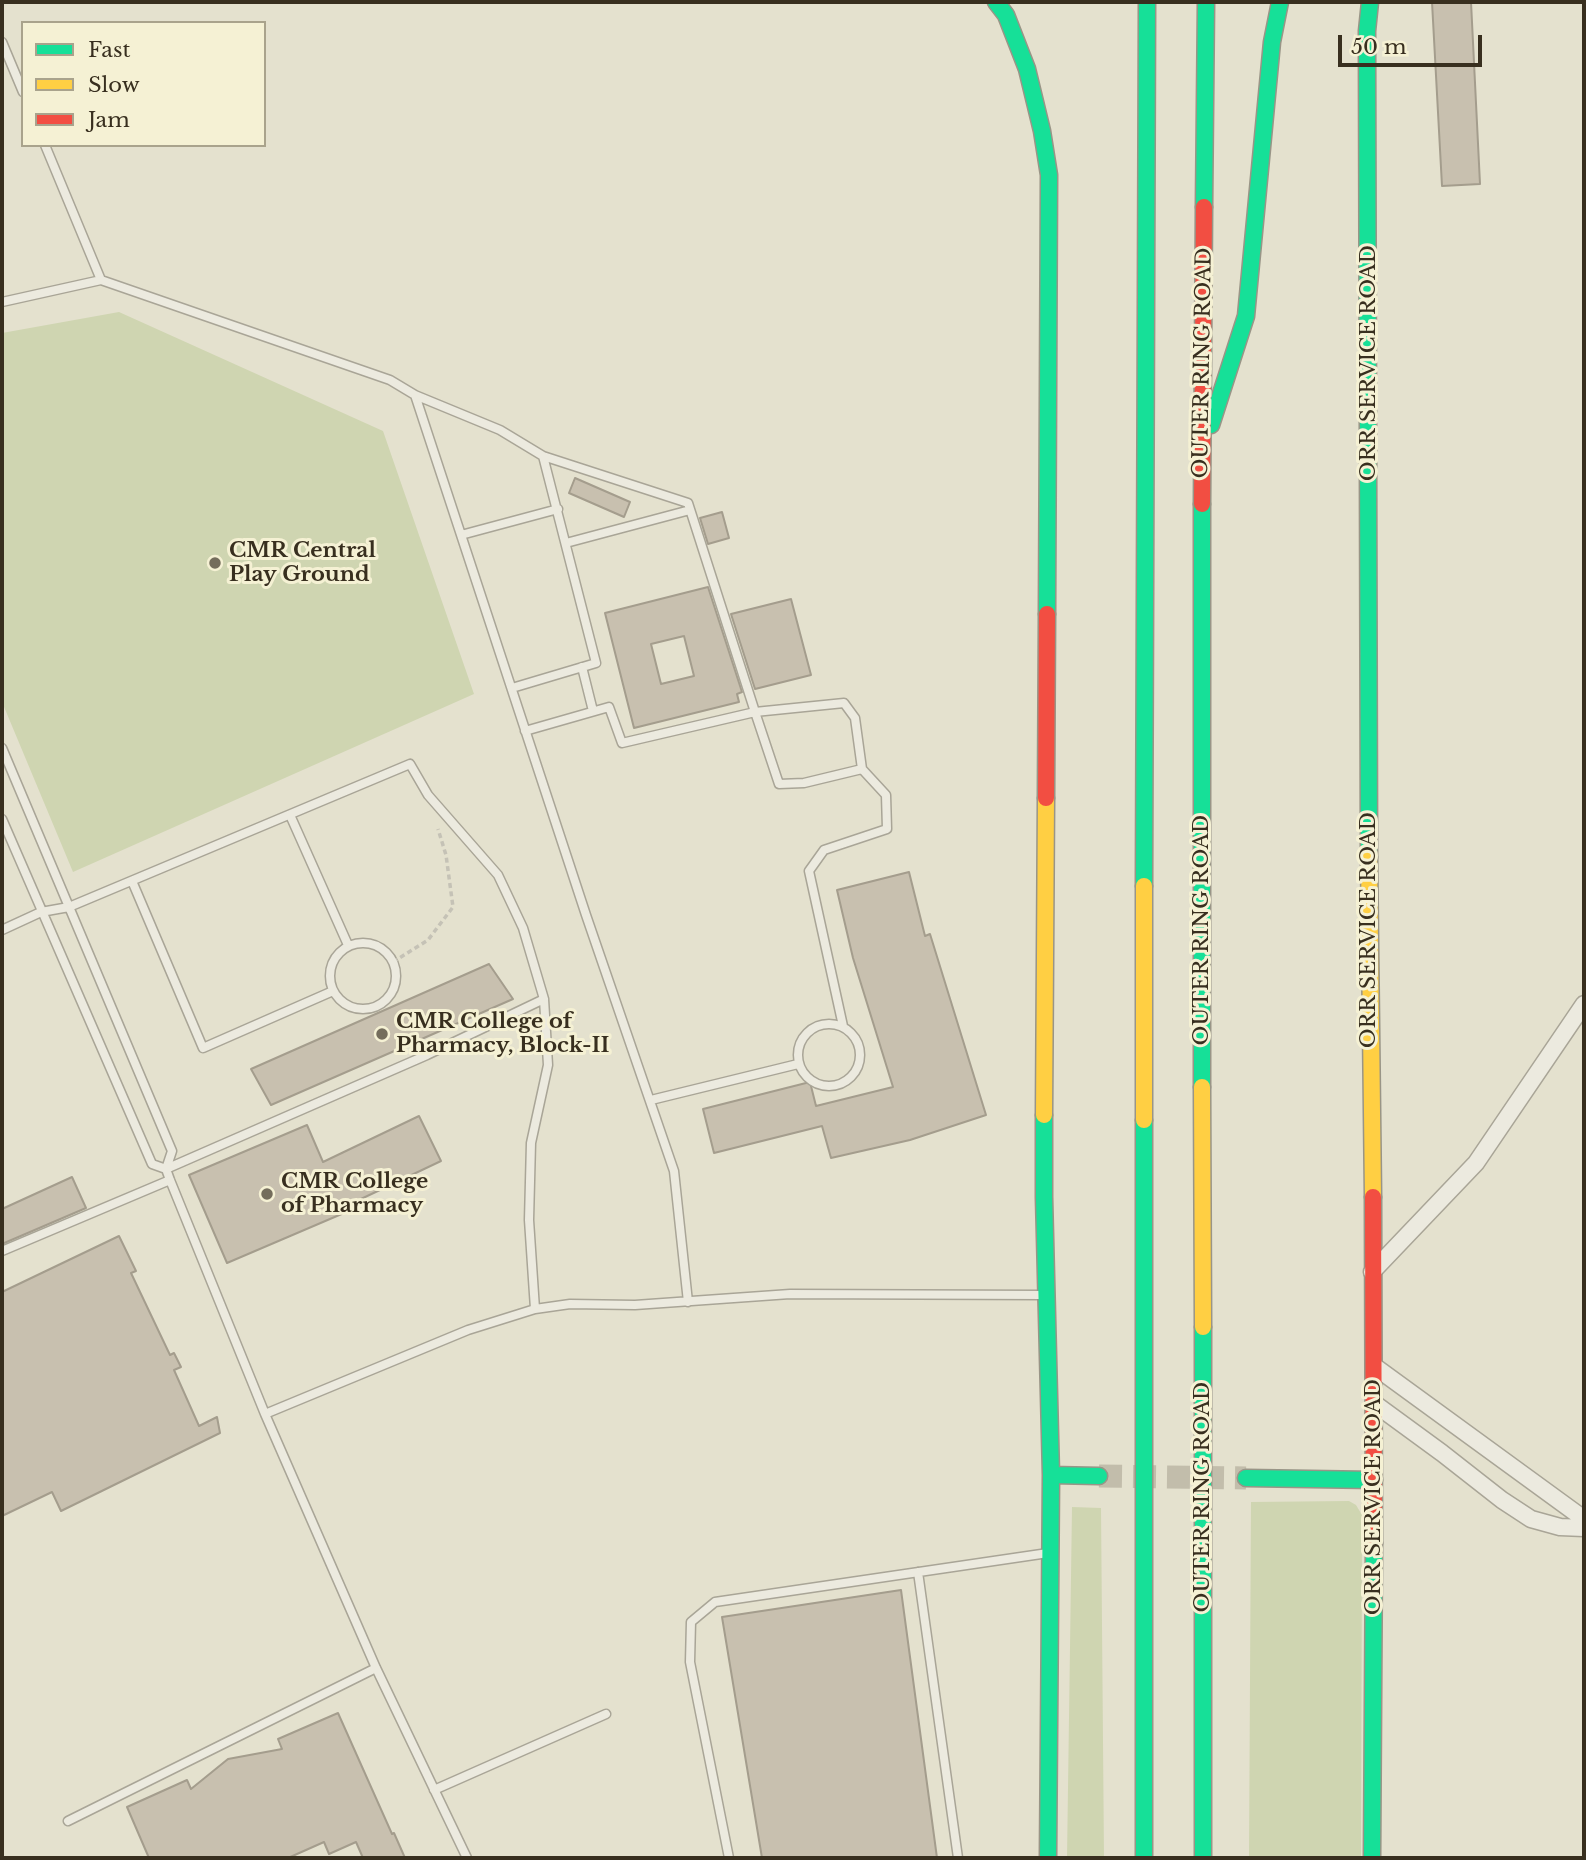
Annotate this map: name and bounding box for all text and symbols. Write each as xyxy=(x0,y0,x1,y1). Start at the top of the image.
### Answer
legend xyxy=(21,21,266,147)
scale bar xyxy=(1341,21,1484,65)
text: 50 m xyxy=(1351,34,1406,60)
text: Fast xyxy=(88,37,130,63)
text: Slow xyxy=(88,72,140,98)
text: Jam xyxy=(88,107,130,133)
street label: ORR SERVICE ROAD xyxy=(1356,245,1382,481)
street label: OUTER RING ROAD xyxy=(1188,247,1218,479)
place label: CMR Central Play Ground xyxy=(229,538,376,588)
marker: CMR Central Play Ground xyxy=(207,555,223,571)
street label: ORR SERVICE ROAD xyxy=(1356,812,1382,1048)
street label: OUTER RING ROAD xyxy=(1189,815,1215,1045)
place label: CMR College of Pharmacy, Block-II xyxy=(396,1009,609,1059)
marker: CMR College of Pharmacy, Block-II xyxy=(374,1026,390,1042)
place label: CMR College of Pharmacy xyxy=(281,1169,428,1219)
marker: CMR College of Pharmacy xyxy=(259,1186,275,1202)
street label: ORR SERVICE ROAD xyxy=(1361,1379,1387,1615)
street label: OUTER RING ROAD xyxy=(1190,1382,1216,1612)

